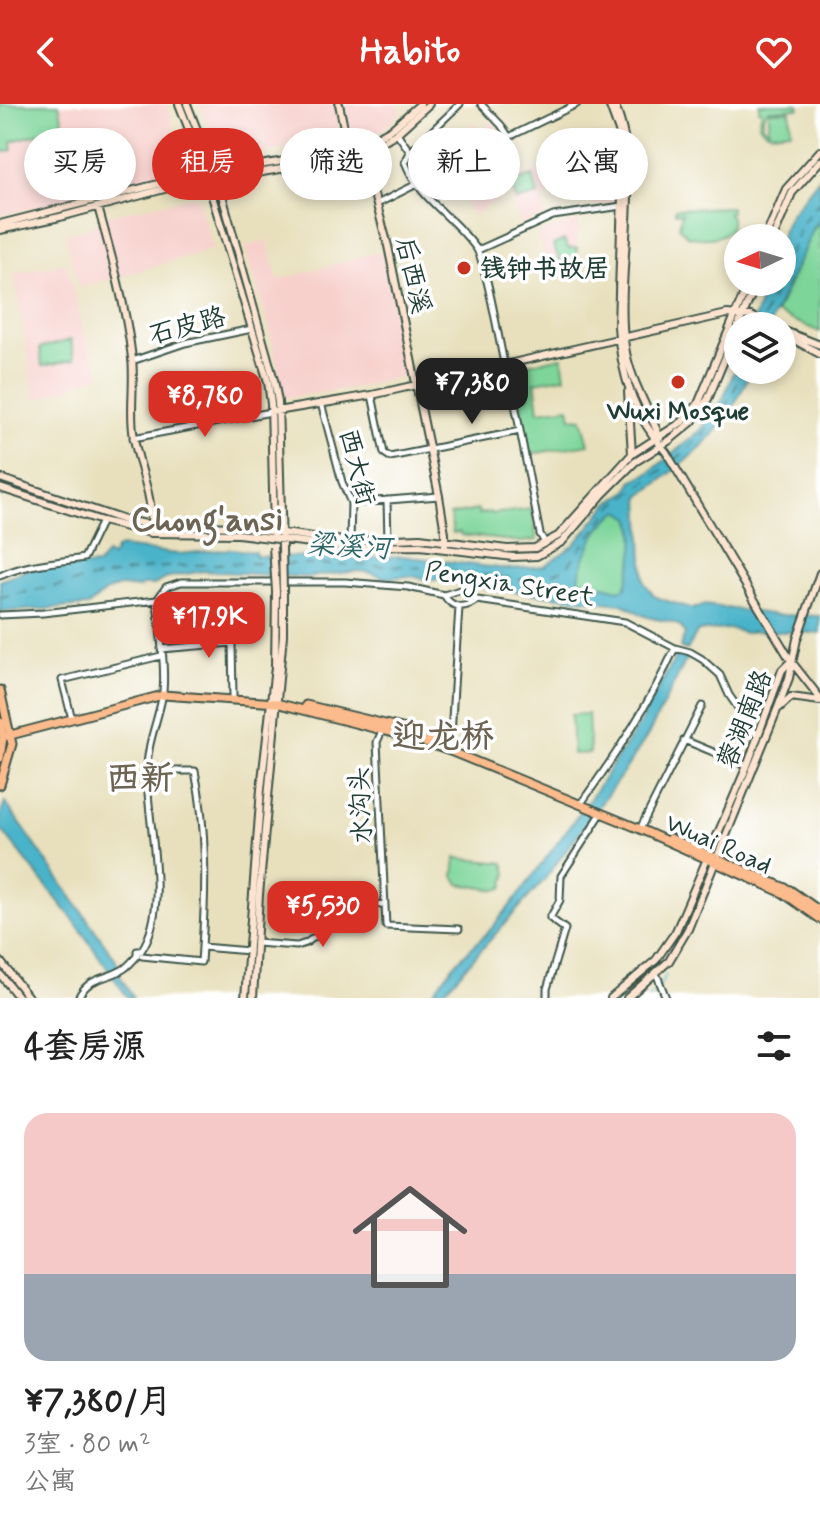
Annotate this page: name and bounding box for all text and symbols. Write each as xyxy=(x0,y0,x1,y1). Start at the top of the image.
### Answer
text: Habito xyxy=(360,29,460,76)
icon: back xyxy=(24,30,68,74)
icon: heart xyxy=(752,30,796,74)
chip: 买房 xyxy=(24,128,136,200)
chip: 租房 xyxy=(152,128,264,200)
chip: 筛选 xyxy=(280,128,392,200)
chip: 新上 xyxy=(408,128,520,200)
chip: 公寓 xyxy=(536,128,648,200)
north arrow xyxy=(724,224,796,296)
map controls xyxy=(724,224,796,384)
street label: 后西溪 xyxy=(387,234,437,317)
place label: 钱钟书故居 xyxy=(480,253,610,287)
marker: 钱钟书故居 xyxy=(455,259,473,277)
street label: 石皮路 xyxy=(145,300,230,353)
button: layers xyxy=(724,312,796,384)
pin: ¥7,380 xyxy=(407,358,537,426)
text: ¥7,380 xyxy=(434,367,510,401)
pin: ¥8,780 xyxy=(140,371,270,439)
marker: Wuxi Mosque xyxy=(669,373,687,391)
text: ¥8,780 xyxy=(167,380,243,414)
place label: Wuxi Mosque xyxy=(606,395,749,429)
street label: 西大街 xyxy=(330,426,382,509)
district label: Chong'ansi xyxy=(131,498,283,547)
water label: 梁溪河 xyxy=(306,527,396,568)
street label: Pengxia Street xyxy=(422,555,597,617)
pin: ¥17.9K xyxy=(144,592,274,660)
text: ¥17.9K xyxy=(171,601,247,635)
street label: 蓉湖南路 xyxy=(711,665,781,774)
district label: 迎龙桥 xyxy=(392,715,494,760)
district label: 西新 xyxy=(106,757,174,802)
street label: 水沟头 xyxy=(343,765,381,845)
street label: Wuai Road xyxy=(660,806,777,883)
pin: ¥5,530 xyxy=(258,881,388,949)
text: ¥5,530 xyxy=(285,890,361,924)
icon: filters xyxy=(752,1024,796,1068)
text: 4套房源 xyxy=(24,1025,146,1070)
icon: home xyxy=(338,1165,482,1309)
text: ¥7,380/月 xyxy=(24,1380,172,1425)
text: 3室 · 80 m² xyxy=(24,1428,151,1462)
text: 公寓 xyxy=(24,1465,76,1499)

